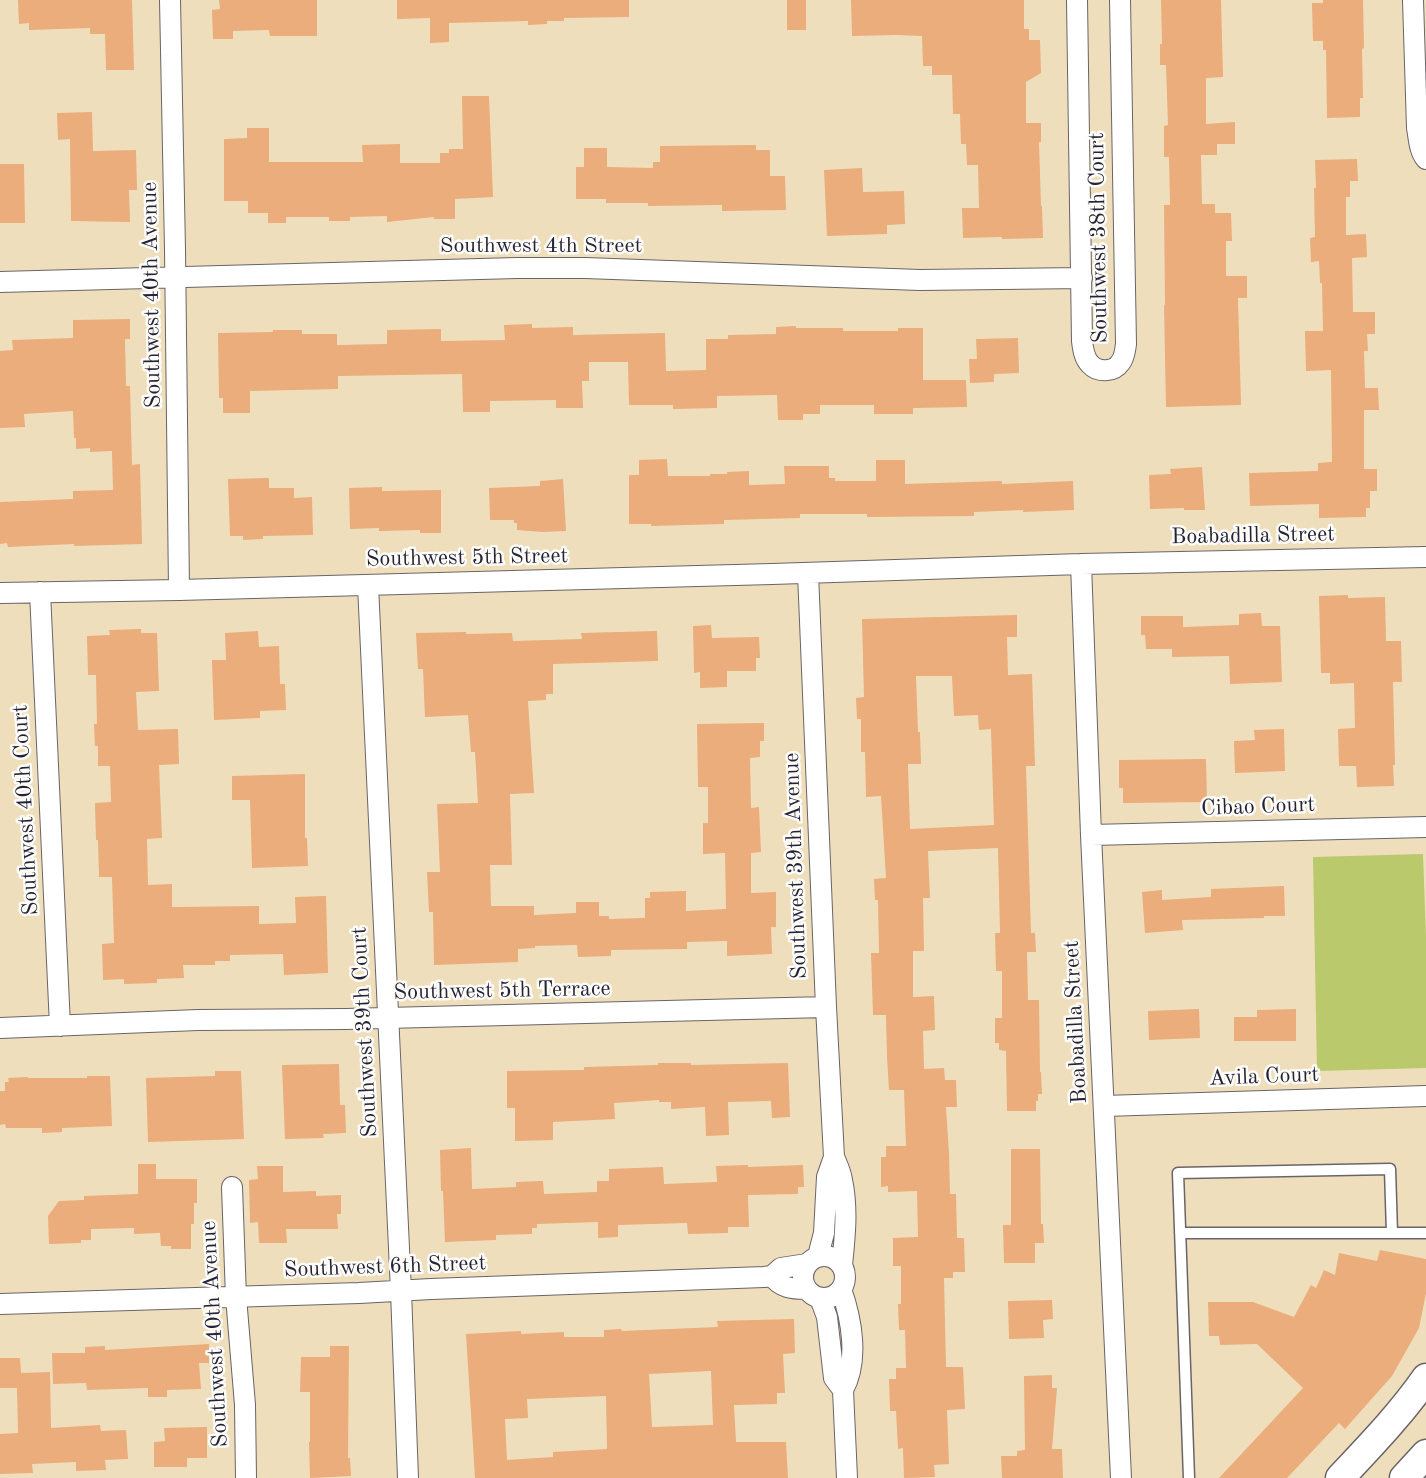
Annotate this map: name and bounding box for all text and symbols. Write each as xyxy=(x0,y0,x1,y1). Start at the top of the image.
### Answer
street label: Southwest 38th Court xyxy=(1084,132,1114,344)
street label: Southwest 40th Avenue xyxy=(137,181,167,409)
street label: Southwest 4th Street xyxy=(440,233,642,259)
street label: Boabadilla Street xyxy=(1171,521,1335,551)
street label: Southwest 5th Street xyxy=(366,543,568,573)
street label: Southwest 40th Court xyxy=(7,704,45,916)
street label: Southwest 39th Avenue xyxy=(779,752,813,980)
street label: Cibao Court xyxy=(1201,792,1315,822)
street label: Southwest 39th Court xyxy=(346,926,384,1138)
street label: Boabadilla Street xyxy=(1059,940,1093,1104)
street label: Southwest 5th Terrace xyxy=(393,976,611,1006)
street label: Avila Court xyxy=(1209,1062,1319,1092)
street label: Southwest 40th Avenue xyxy=(196,1220,234,1448)
street label: Southwest 6th Street xyxy=(283,1250,487,1284)

